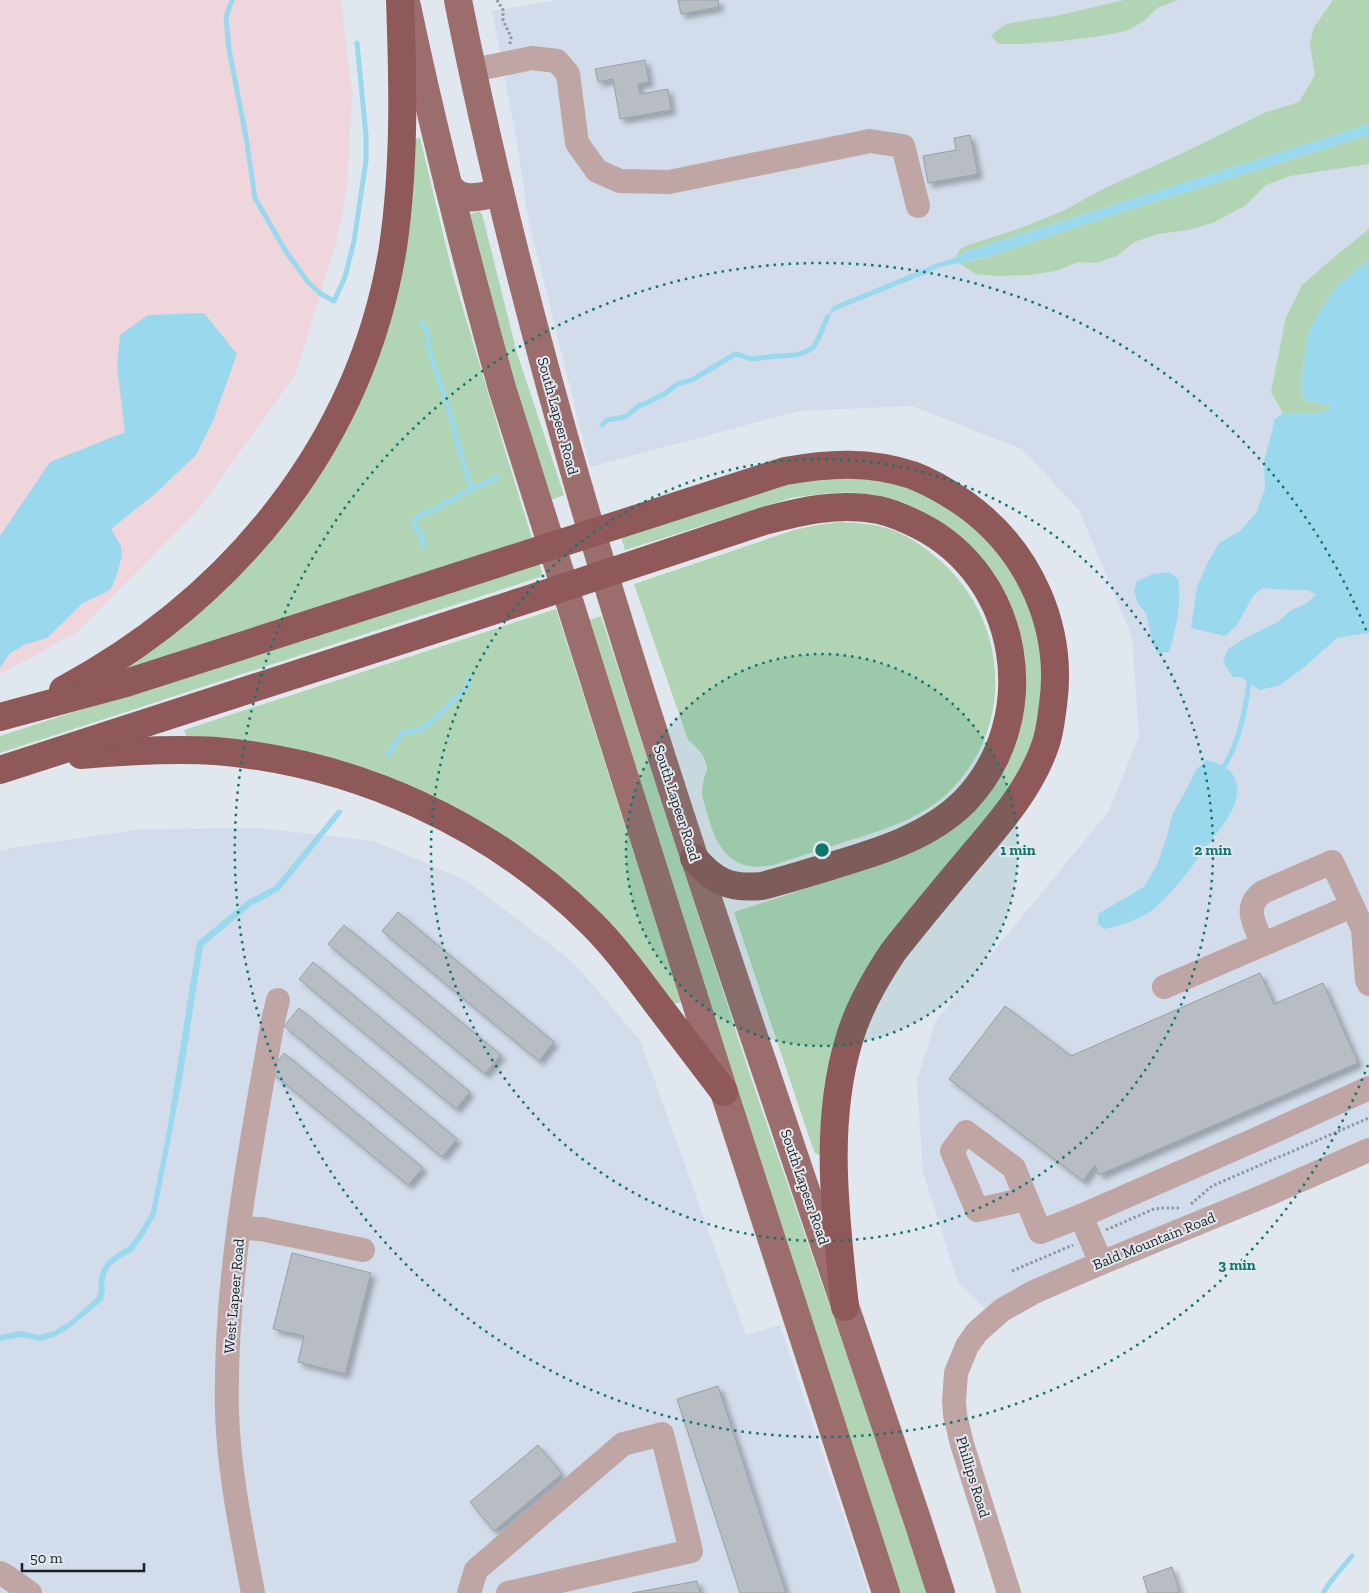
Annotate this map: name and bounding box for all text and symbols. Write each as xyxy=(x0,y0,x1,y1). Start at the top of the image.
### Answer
street label: South Lapeer Road xyxy=(534,355,583,477)
street label: South Lapeer Road xyxy=(650,743,704,864)
centre of rings xyxy=(813,841,831,859)
text: 1 min xyxy=(1000,841,1036,859)
text: 2 min xyxy=(1194,841,1232,859)
street label: South Lapeer Road xyxy=(777,1127,833,1248)
street label: Bald Mountain Road xyxy=(1090,1208,1219,1274)
street label: West Lapeer Road xyxy=(220,1237,248,1354)
text: 3 min xyxy=(1218,1256,1256,1274)
street label: Phillips Road xyxy=(952,1434,994,1520)
scale bar xyxy=(22,1540,145,1572)
text: 50 m xyxy=(30,1549,63,1567)

